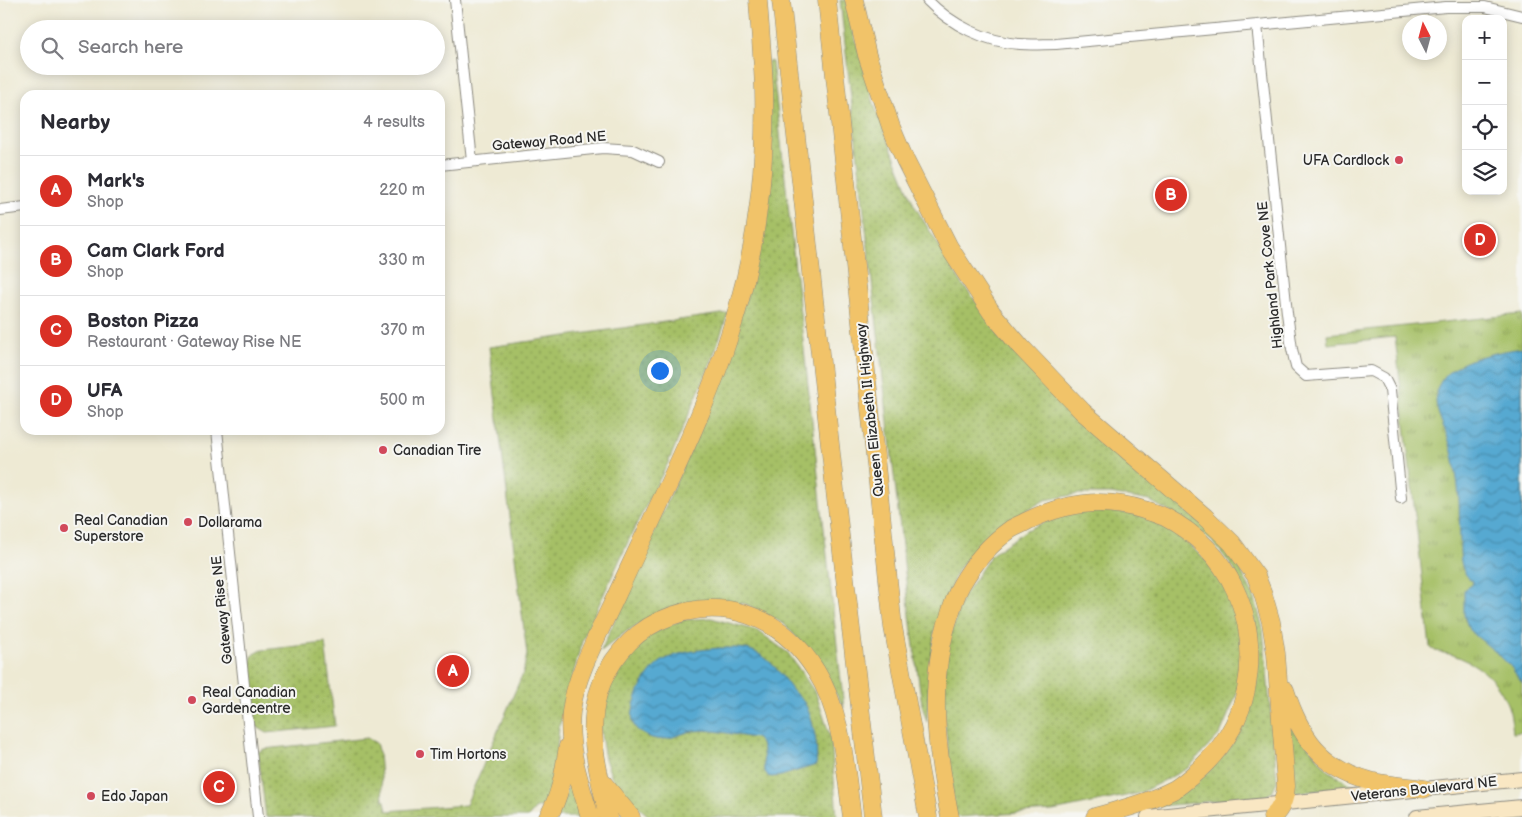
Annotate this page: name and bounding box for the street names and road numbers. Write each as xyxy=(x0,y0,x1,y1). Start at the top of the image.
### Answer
street label: Gateway Road NE xyxy=(491,128,607,154)
street label: Highland Park Cove NE xyxy=(1254,200,1286,350)
street label: Queen Elizabeth II Highway xyxy=(852,322,888,498)
street label: Gateway Rise NE xyxy=(208,555,236,665)
street label: Veterans Boulevard NE xyxy=(1350,773,1498,805)

